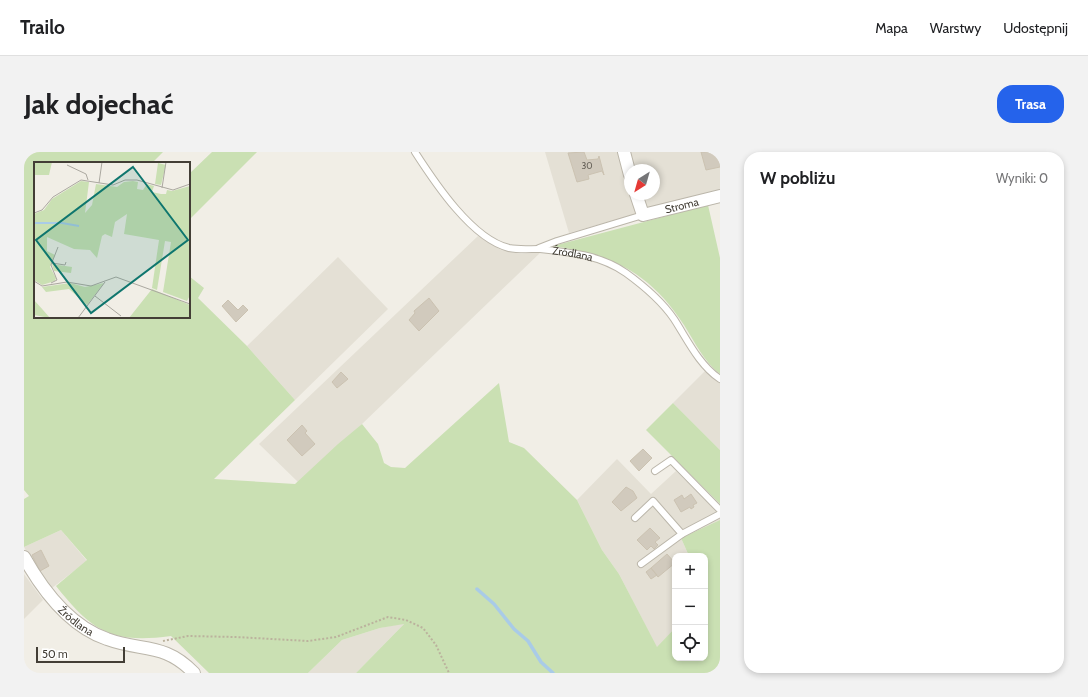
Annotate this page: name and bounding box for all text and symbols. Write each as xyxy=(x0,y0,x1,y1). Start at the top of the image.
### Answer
text: Trailo xyxy=(20,16,65,39)
text: Mapa xyxy=(875,19,908,37)
text: Warstwy xyxy=(930,19,981,37)
text: Udostępnij xyxy=(1003,19,1068,37)
button: Trasa xyxy=(997,85,1064,123)
text: Jak dojechać xyxy=(24,87,173,121)
house number: 30 xyxy=(581,160,593,171)
inset map xyxy=(34,162,190,318)
north arrow xyxy=(624,164,660,200)
text: W pobliżu xyxy=(760,168,835,188)
text: Wyniki: 0 xyxy=(996,170,1048,186)
street label: Stroma xyxy=(663,194,701,216)
street label: Źródlana xyxy=(552,243,595,264)
map controls xyxy=(672,553,708,661)
button: + xyxy=(672,553,708,589)
button: − xyxy=(672,589,708,625)
street label: Źródlana xyxy=(55,603,97,639)
button: locate xyxy=(672,625,708,661)
scale bar xyxy=(36,645,125,664)
text: 50 m xyxy=(42,647,68,661)

